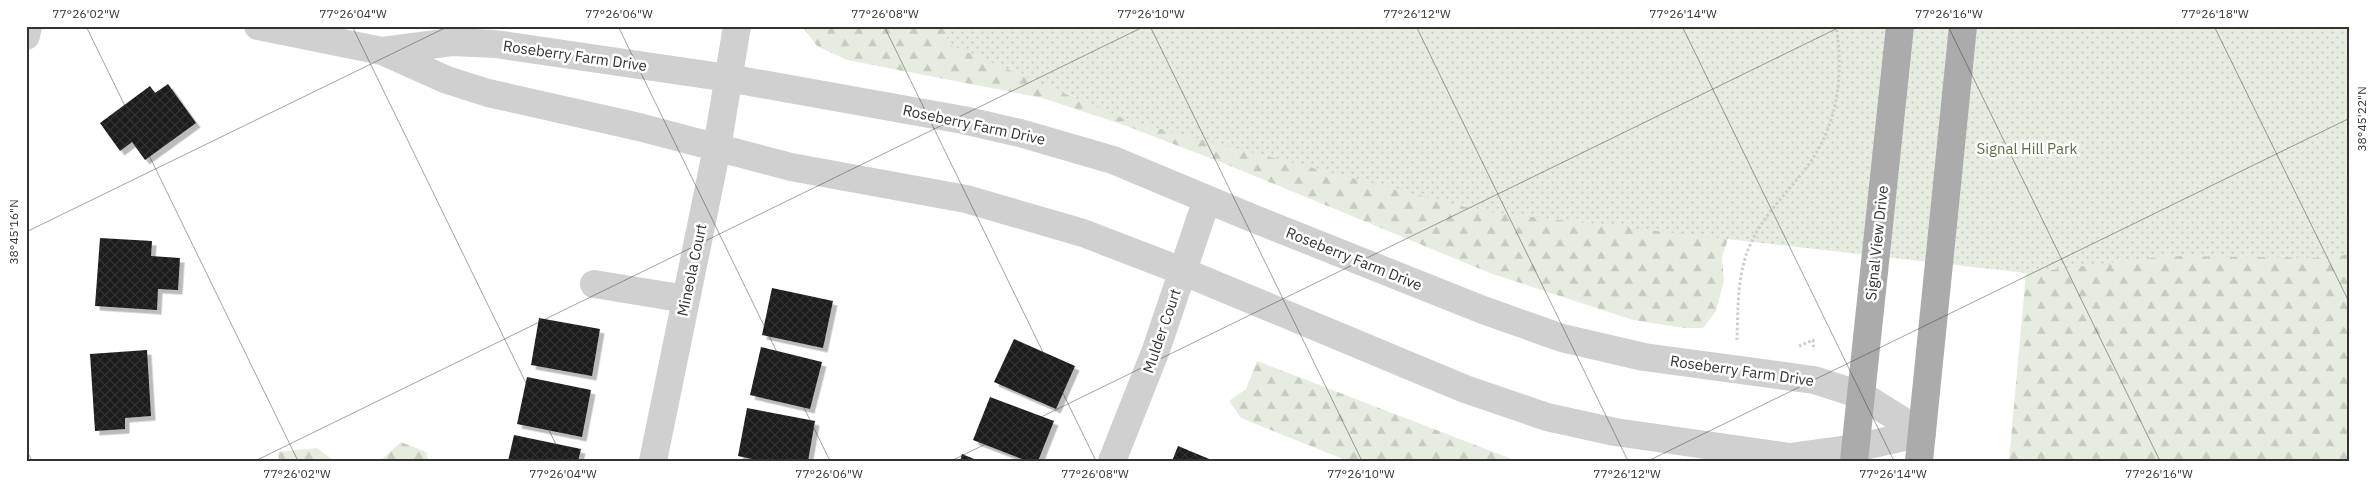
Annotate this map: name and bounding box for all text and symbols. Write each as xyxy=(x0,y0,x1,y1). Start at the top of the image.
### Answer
text: 77°26'02"W xyxy=(52,6,120,21)
text: 77°26'04"W xyxy=(319,6,387,21)
text: 77°26'06"W xyxy=(585,6,653,21)
text: 77°26'08"W xyxy=(851,6,919,21)
text: 77°26'10"W xyxy=(1117,6,1185,21)
text: 77°26'12"W xyxy=(1383,6,1451,21)
text: 77°26'14"W xyxy=(1649,6,1717,21)
text: 77°26'16"W xyxy=(1915,6,1983,21)
text: 77°26'18"W xyxy=(2181,6,2249,21)
street label: Roseberry Farm Drive xyxy=(502,36,648,75)
text: 38°45'22"N xyxy=(2354,86,2369,152)
street label: Roseberry Farm Drive xyxy=(901,100,1047,149)
park label: Signal Hill Park xyxy=(1977,139,2078,158)
street label: Signal View Drive xyxy=(1861,185,1892,301)
text: 38°45'16"N xyxy=(6,199,21,265)
street label: Mineola Court xyxy=(672,222,711,318)
street label: Roseberry Farm Drive xyxy=(1283,223,1425,295)
street label: Mulder Court xyxy=(1138,286,1185,375)
street label: Roseberry Farm Drive xyxy=(1669,351,1815,390)
text: 77°26'02"W xyxy=(263,466,331,481)
text: 77°26'04"W xyxy=(529,466,597,481)
text: 77°26'06"W xyxy=(795,466,863,481)
text: 77°26'08"W xyxy=(1061,466,1129,481)
text: 77°26'10"W xyxy=(1327,466,1395,481)
text: 77°26'12"W xyxy=(1593,466,1661,481)
text: 77°26'14"W xyxy=(1859,466,1927,481)
text: 77°26'16"W xyxy=(2125,466,2193,481)

